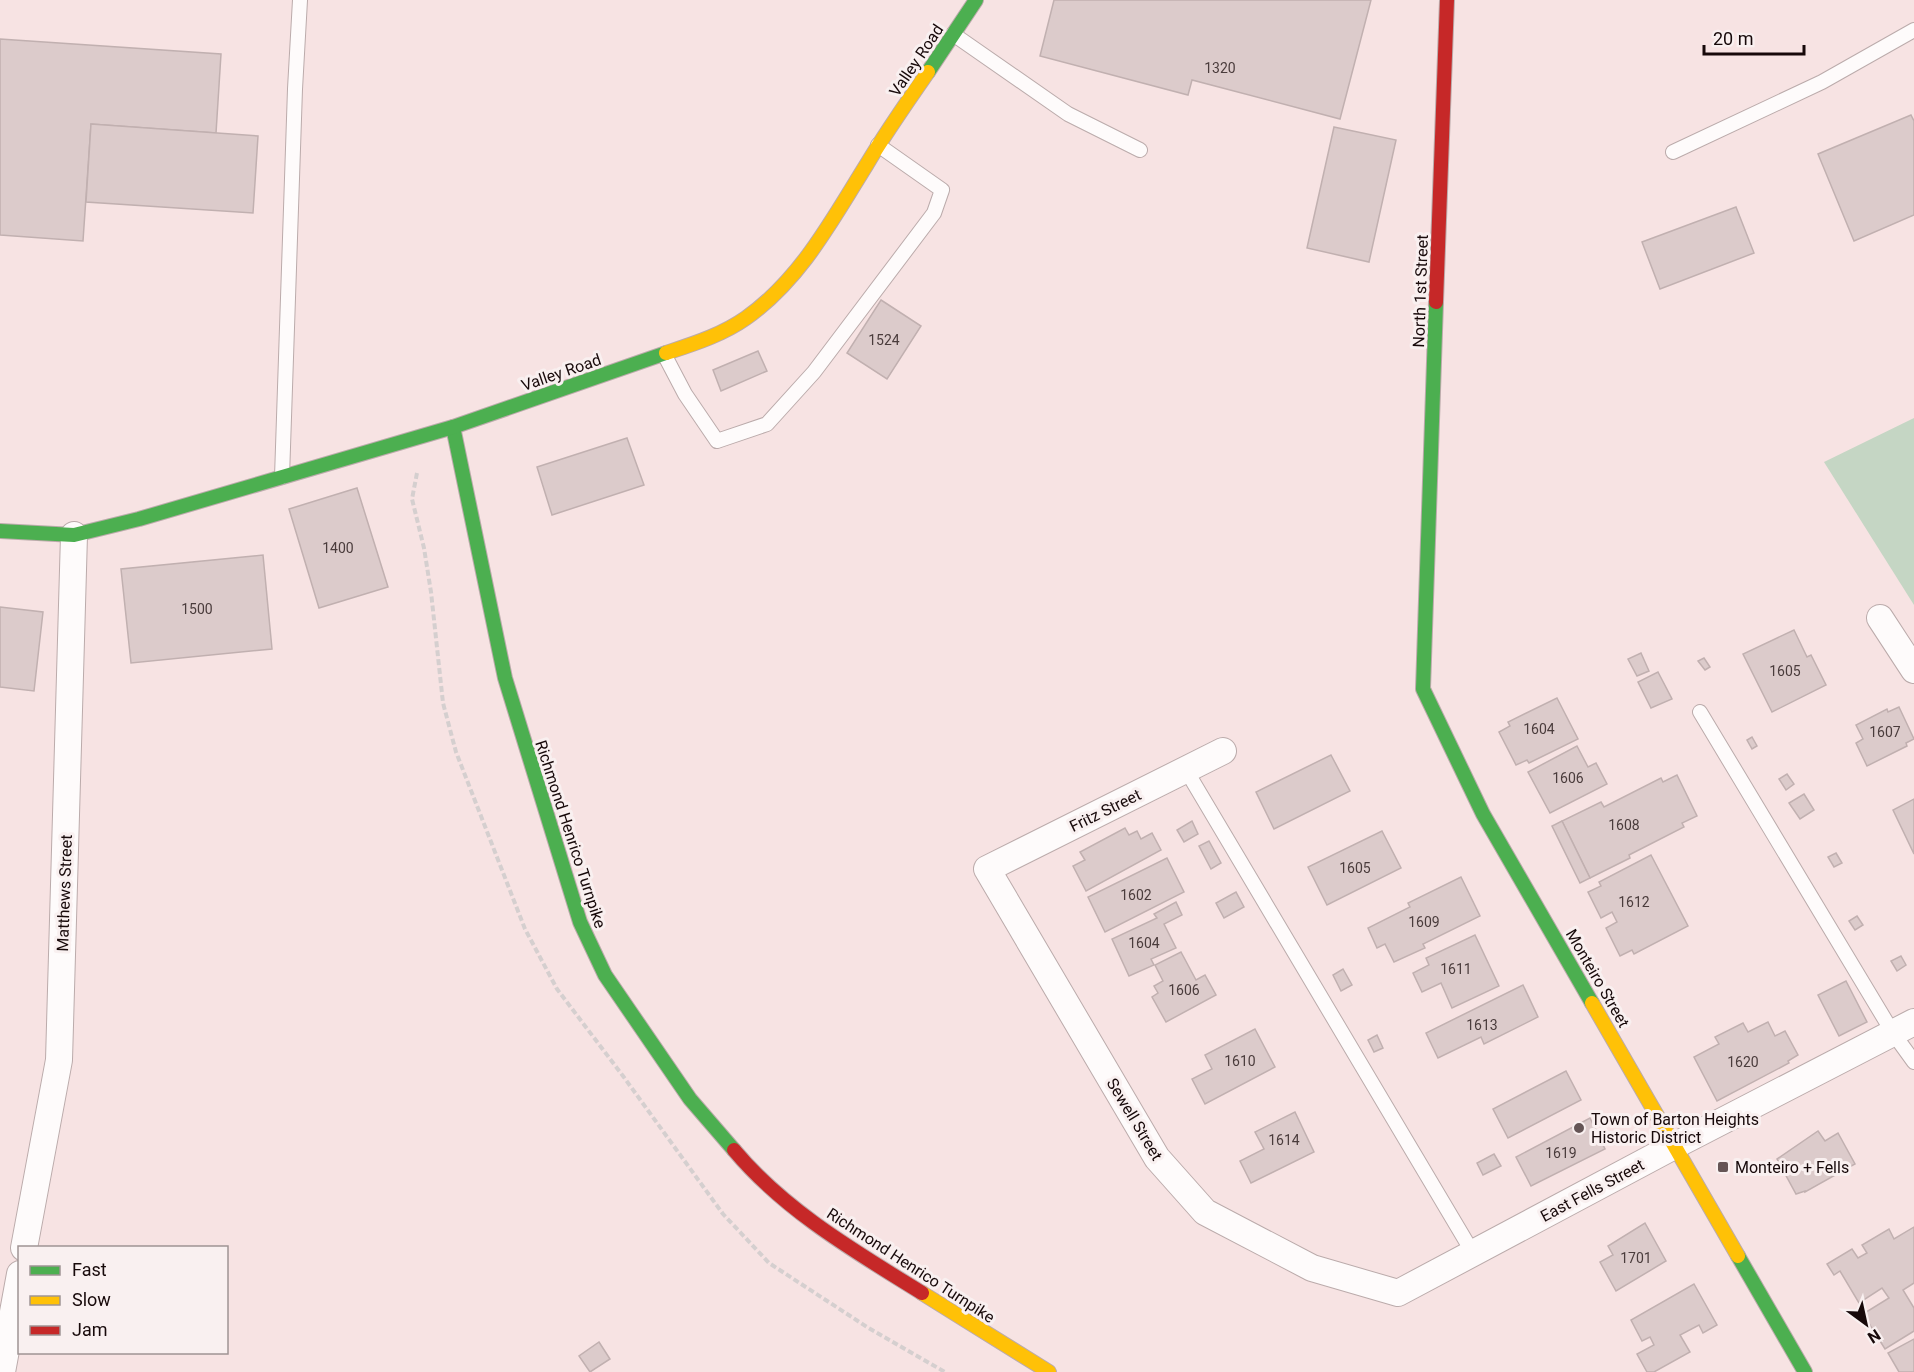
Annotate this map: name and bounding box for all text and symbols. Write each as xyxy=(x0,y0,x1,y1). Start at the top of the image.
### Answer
scale bar xyxy=(1704,18,1804,56)
street label: Valley Road xyxy=(885,21,947,100)
text: 20 m xyxy=(1713,28,1753,49)
house number: 1320 xyxy=(1204,60,1236,76)
street label: North 1st Street xyxy=(1409,234,1432,348)
house number: 1524 xyxy=(868,332,900,348)
street label: Valley Road xyxy=(519,350,603,395)
house number: 1400 xyxy=(322,540,354,556)
house number: 1500 xyxy=(181,601,213,617)
house number: 1605 xyxy=(1769,663,1801,679)
house number: 1604 xyxy=(1523,721,1555,737)
house number: 1607 xyxy=(1869,724,1901,740)
street label: Richmond Henrico Turnpike xyxy=(531,738,610,930)
house number: 1606 xyxy=(1552,770,1584,786)
street label: Fritz Street xyxy=(1066,785,1144,836)
house number: 1608 xyxy=(1608,817,1640,833)
street label: Matthews Street xyxy=(53,834,76,952)
house number: 1605 xyxy=(1339,860,1371,876)
house number: 1602 xyxy=(1120,887,1152,903)
house number: 1612 xyxy=(1618,894,1650,910)
house number: 1609 xyxy=(1408,914,1440,930)
street label: Monteiro Street xyxy=(1562,926,1633,1031)
house number: 1604 xyxy=(1128,935,1160,951)
house number: 1611 xyxy=(1440,961,1472,977)
house number: 1606 xyxy=(1168,982,1200,998)
house number: 1613 xyxy=(1466,1017,1498,1033)
house number: 1610 xyxy=(1224,1053,1256,1069)
house number: 1620 xyxy=(1727,1054,1759,1070)
street label: Sewell Street xyxy=(1103,1075,1167,1164)
place label: Town of Barton Heights Historic District xyxy=(1591,1110,1759,1147)
marker: Town of Barton Heights Historic District xyxy=(1572,1121,1586,1135)
house number: 1614 xyxy=(1268,1132,1300,1148)
house number: 1619 xyxy=(1545,1145,1577,1161)
street label: East Fells Street xyxy=(1537,1155,1647,1226)
place label: Monteiro + Fells xyxy=(1735,1158,1849,1177)
marker: Monteiro + Fells xyxy=(1716,1160,1730,1174)
street label: Richmond Henrico Turnpike xyxy=(823,1204,998,1327)
legend xyxy=(18,1246,228,1354)
house number: 1701 xyxy=(1620,1250,1652,1266)
text: Fast xyxy=(72,1259,107,1280)
text: Slow xyxy=(72,1289,111,1310)
north arrow xyxy=(1836,1294,1896,1354)
text: Jam xyxy=(72,1319,108,1340)
text: N xyxy=(1864,1325,1884,1347)

